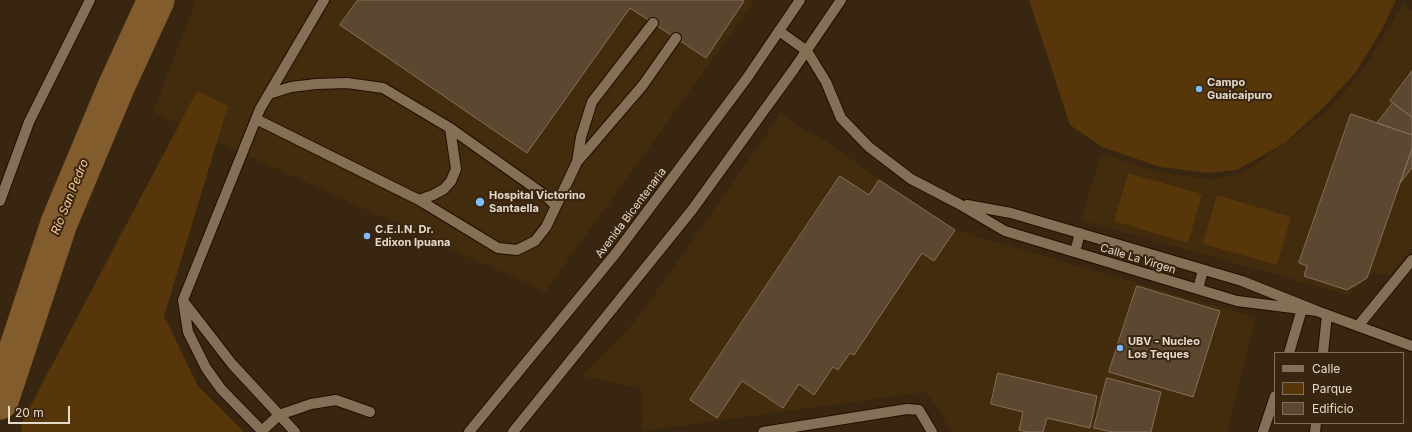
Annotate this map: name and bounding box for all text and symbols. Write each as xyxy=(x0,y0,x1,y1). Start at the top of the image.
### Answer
place label: Campo Guaicaipuro xyxy=(1207,76,1272,102)
marker: Campo Guaicaipuro xyxy=(1194,84,1204,94)
water label: Río San Pedro xyxy=(48,157,92,237)
street label: Avenida Bicentenaria xyxy=(593,165,669,261)
place label: Hospital Victorino Santaella xyxy=(489,189,586,215)
marker: Hospital Victorino Santaella xyxy=(474,196,486,208)
place label: C.E.I.N. Dr. Edixon Ipuana xyxy=(375,223,450,249)
marker: C.E.I.N. Dr. Edixon Ipuana xyxy=(362,231,372,241)
street label: Calle La Virgen xyxy=(1099,241,1177,277)
place label: UBV - Nucleo Los Teques xyxy=(1128,335,1200,361)
marker: UBV - Nucleo Los Teques xyxy=(1115,343,1125,353)
legend xyxy=(1274,352,1404,424)
text: Calle xyxy=(1312,361,1340,376)
text: Parque xyxy=(1312,381,1352,396)
scale bar xyxy=(10,398,72,424)
text: Edificio xyxy=(1312,401,1354,416)
text: 20 m xyxy=(15,405,44,420)

